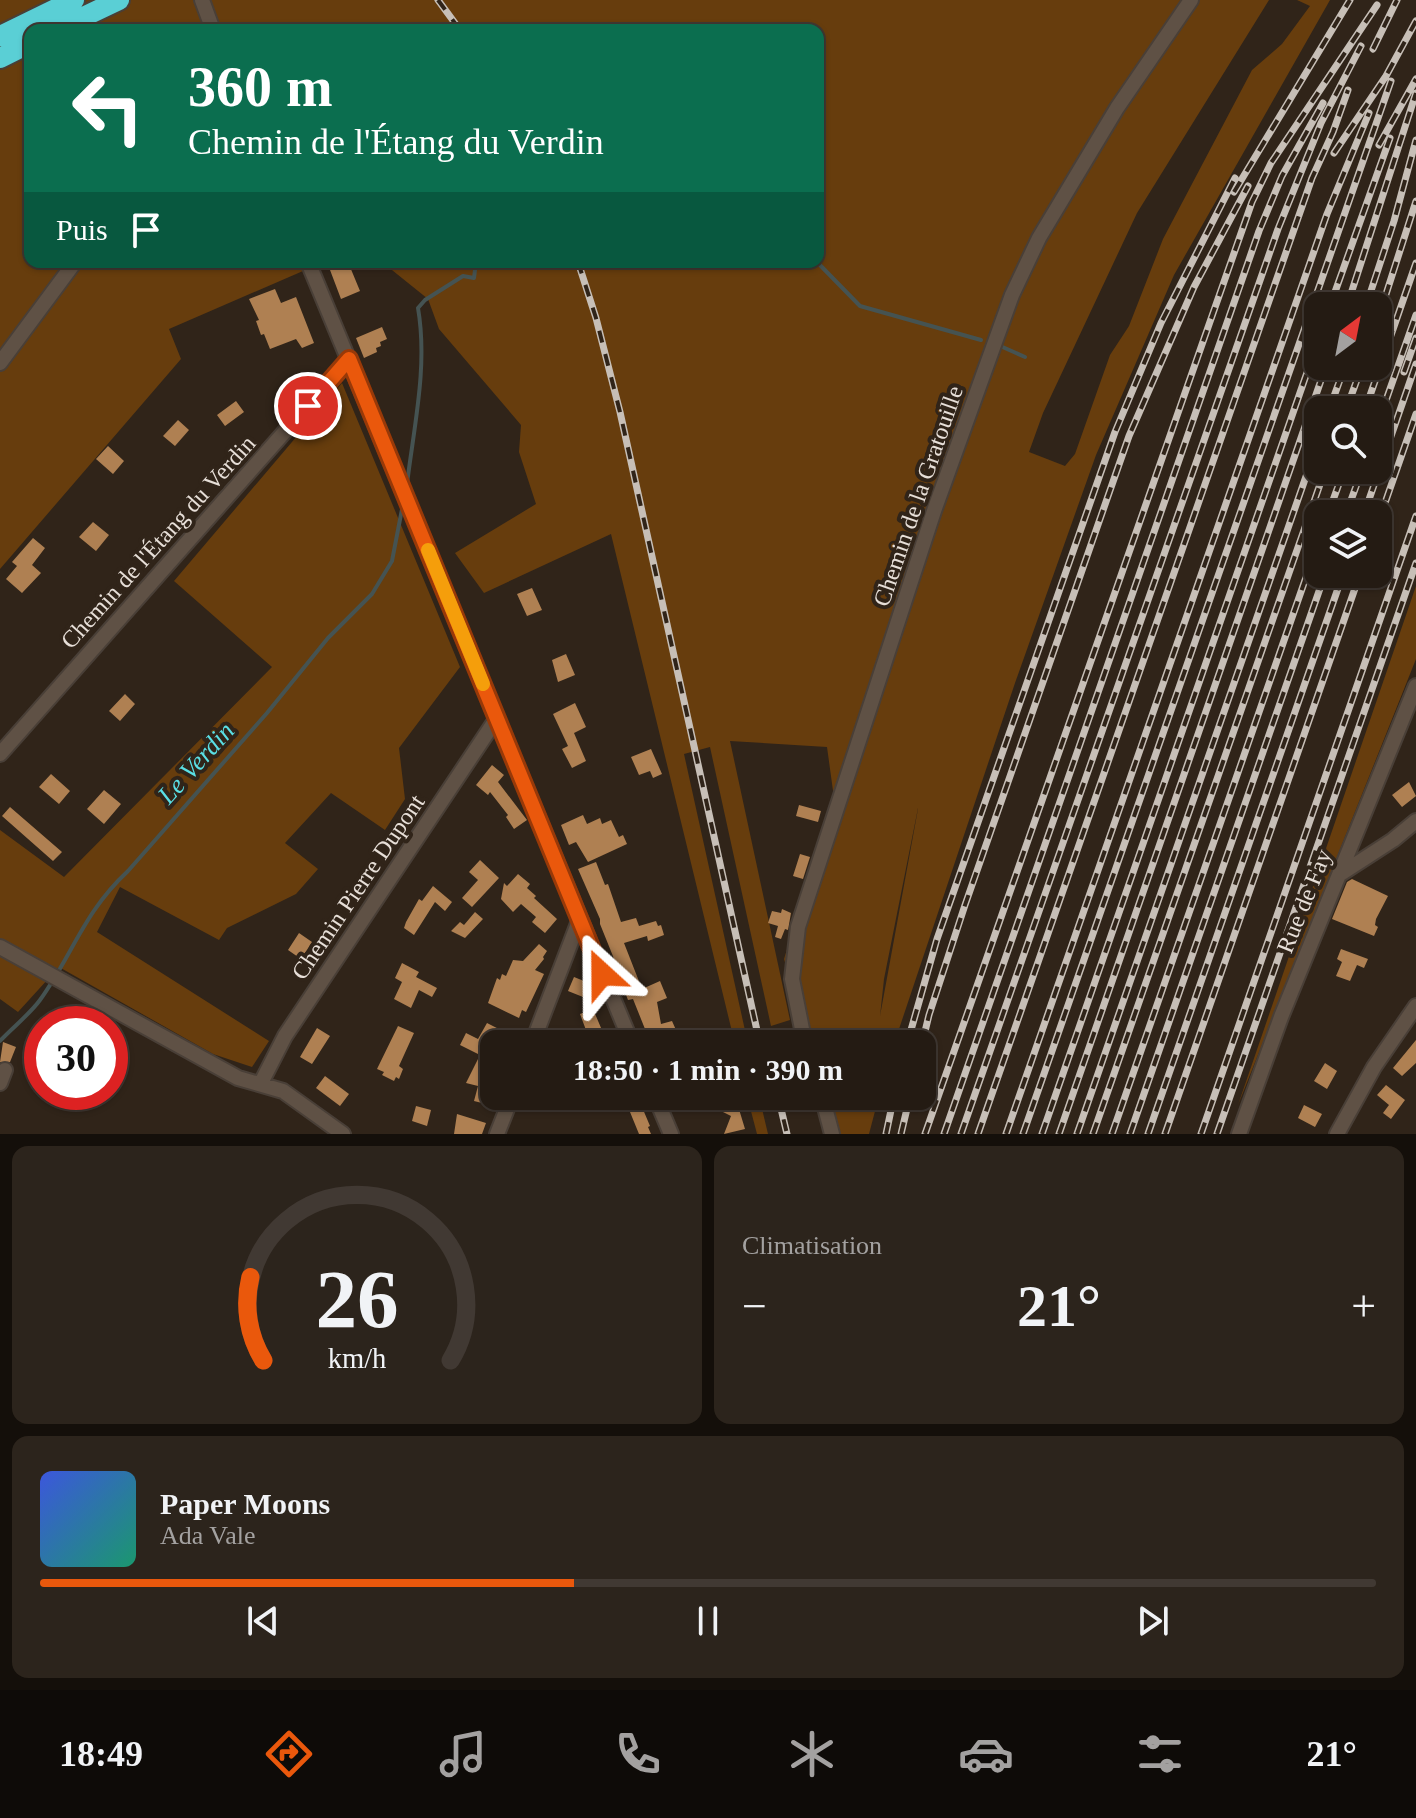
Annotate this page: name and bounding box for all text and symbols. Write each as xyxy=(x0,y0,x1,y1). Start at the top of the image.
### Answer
icon: left xyxy=(56,56,160,160)
text: 360 m xyxy=(188,56,333,118)
text: Chemin de l'Étang du Verdin xyxy=(188,122,604,162)
icon: arrive xyxy=(124,208,168,252)
text: Puis xyxy=(56,213,108,246)
north arrow xyxy=(1304,292,1392,380)
map controls xyxy=(1304,292,1392,588)
pin xyxy=(274,372,342,440)
street label: Chemin de la Gratouille xyxy=(868,382,968,610)
icon: arrive xyxy=(286,384,330,428)
button: search xyxy=(1304,396,1392,484)
street label: Chemin de l'Étang du Verdin xyxy=(56,430,260,654)
button: layers xyxy=(1304,500,1392,588)
water label: Le Verdin xyxy=(151,716,240,810)
street label: Chemin Pierre Dupont xyxy=(286,789,430,984)
street label: Rue de Fay xyxy=(1271,845,1337,957)
position arrow xyxy=(560,932,644,1016)
speed limit sign: 30 xyxy=(24,1006,128,1110)
text: 18:50 · 1 min · 390 m xyxy=(573,1053,843,1086)
text: Climatisation xyxy=(742,1231,882,1260)
text: 26 xyxy=(315,1253,399,1345)
text: 21° xyxy=(1017,1273,1101,1339)
text: − xyxy=(742,1282,767,1331)
text: + xyxy=(1351,1282,1376,1331)
text: km/h xyxy=(328,1343,386,1374)
text: Paper Moons xyxy=(160,1487,330,1520)
text: Ada Vale xyxy=(160,1521,256,1550)
icon: previous xyxy=(241,1599,285,1643)
icon: pause xyxy=(686,1599,730,1643)
icon: next xyxy=(1131,1599,1175,1643)
icon: directions xyxy=(261,1726,317,1782)
icon: music xyxy=(435,1726,491,1782)
icon: phone xyxy=(610,1726,666,1782)
icon: climate xyxy=(784,1726,840,1782)
icon: car xyxy=(958,1726,1014,1782)
icon: filters xyxy=(1132,1726,1188,1782)
text: 18:49 xyxy=(59,1734,143,1774)
text: 21° xyxy=(1306,1734,1357,1774)

